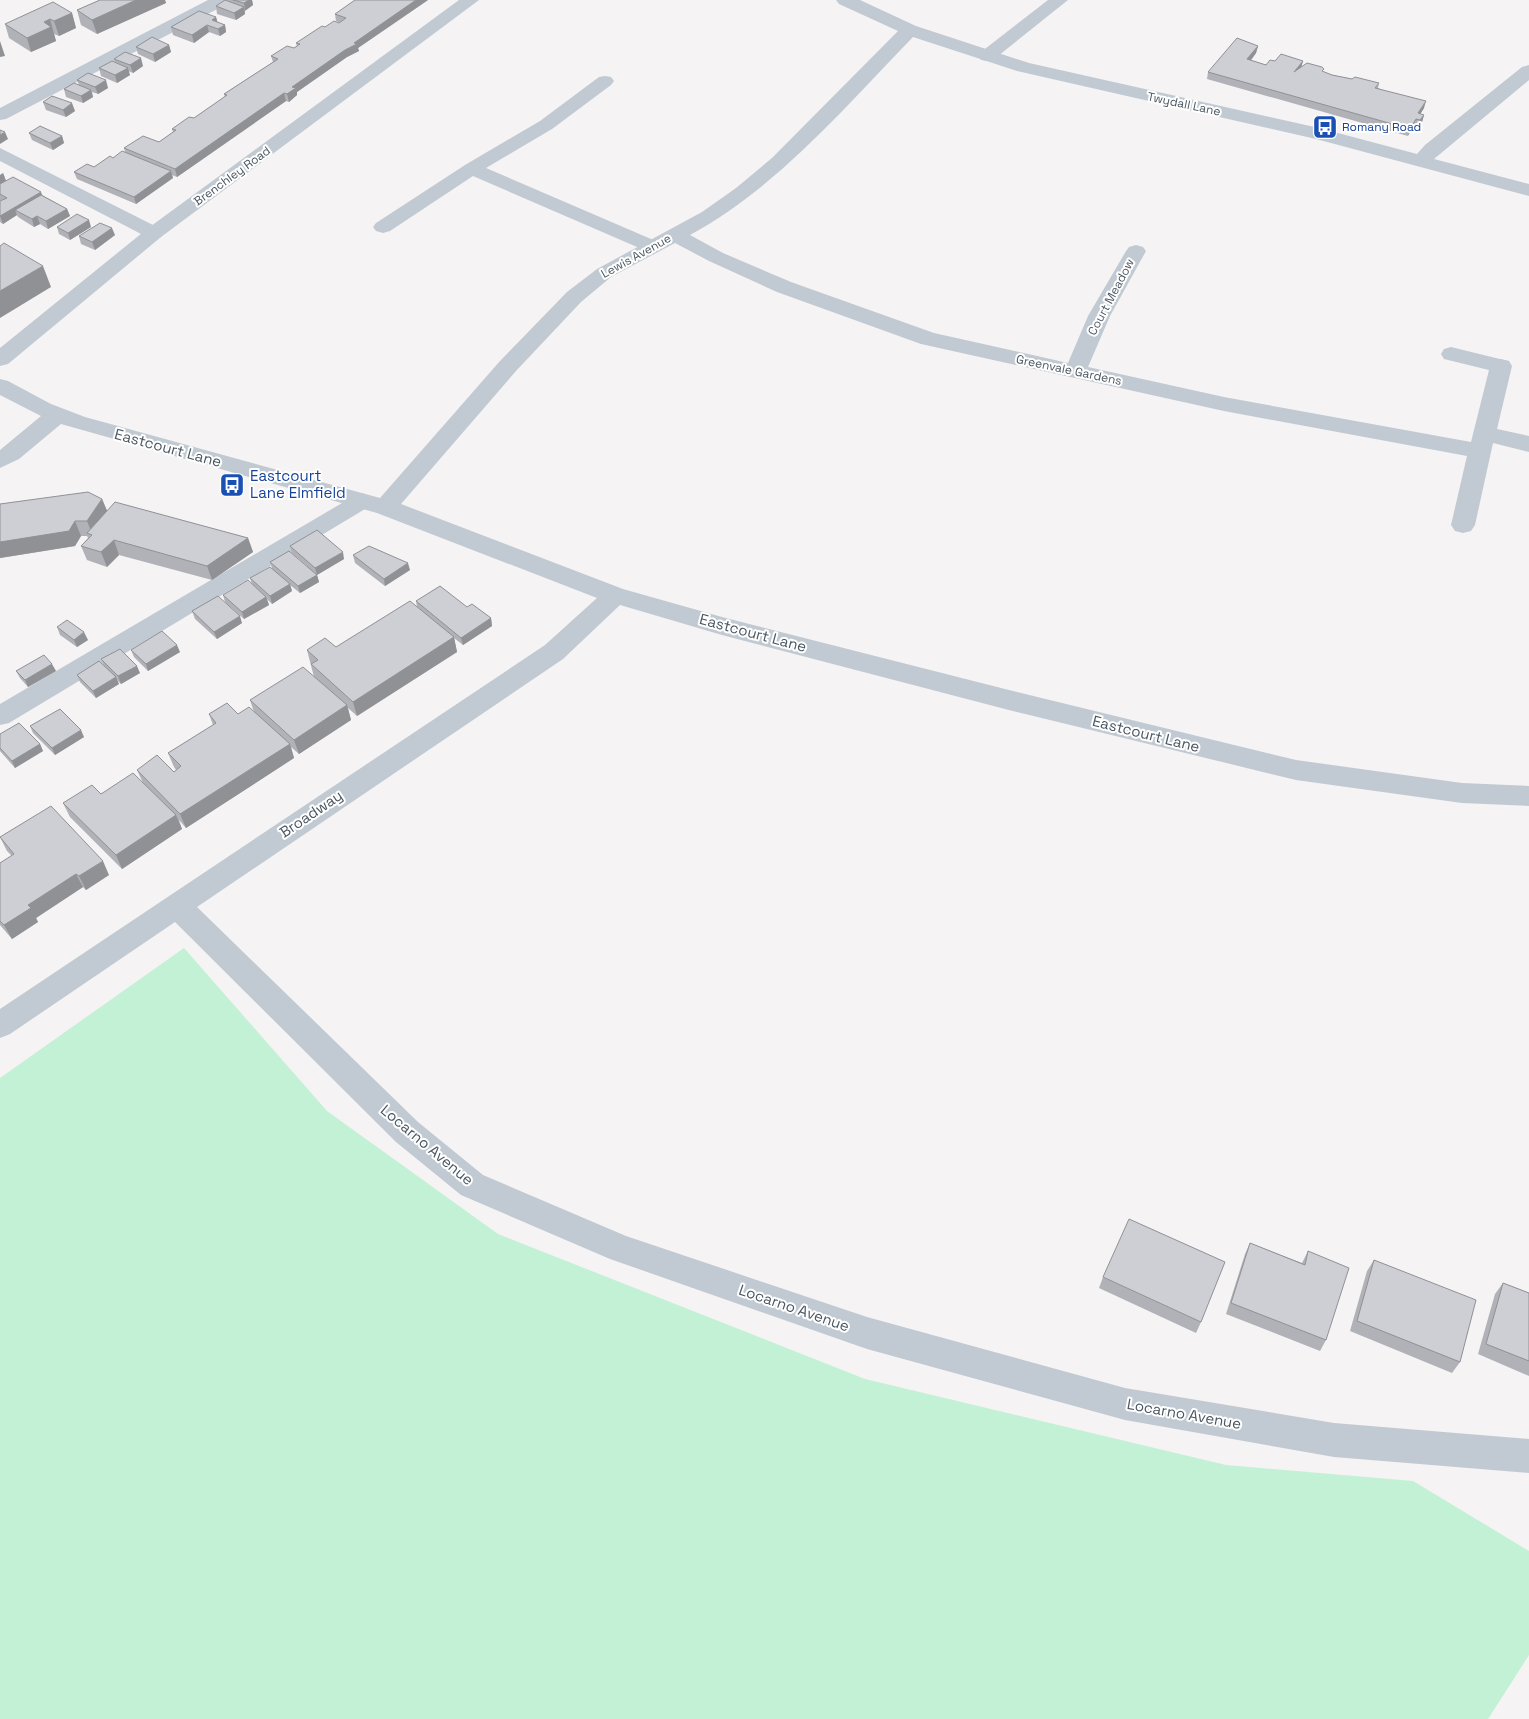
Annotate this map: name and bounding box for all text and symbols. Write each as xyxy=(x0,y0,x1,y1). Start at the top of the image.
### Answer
street label: Twydall Lane xyxy=(1146,88,1222,120)
bus stop icon: Romany Road xyxy=(1312,114,1338,140)
place label: Romany Road xyxy=(1342,119,1421,135)
street label: Brenchley Road xyxy=(190,143,274,209)
street label: Lewis Avenue xyxy=(598,230,674,282)
street label: Court Meadow xyxy=(1084,256,1138,338)
street label: Greenvale Gardens xyxy=(1015,351,1123,389)
street label: Eastcourt Lane xyxy=(112,424,224,471)
place label: Eastcourt Lane Elmfield xyxy=(250,466,346,502)
bus stop icon: Eastcourt Lane Elmfield xyxy=(219,472,245,498)
street label: Eastcourt Lane xyxy=(697,609,809,656)
street label: Eastcourt Lane xyxy=(1090,711,1202,756)
street label: Broadway xyxy=(275,786,346,842)
street label: Locarno Avenue xyxy=(377,1100,478,1189)
street label: Locarno Avenue xyxy=(736,1280,852,1335)
street label: Locarno Avenue xyxy=(1125,1394,1243,1433)

